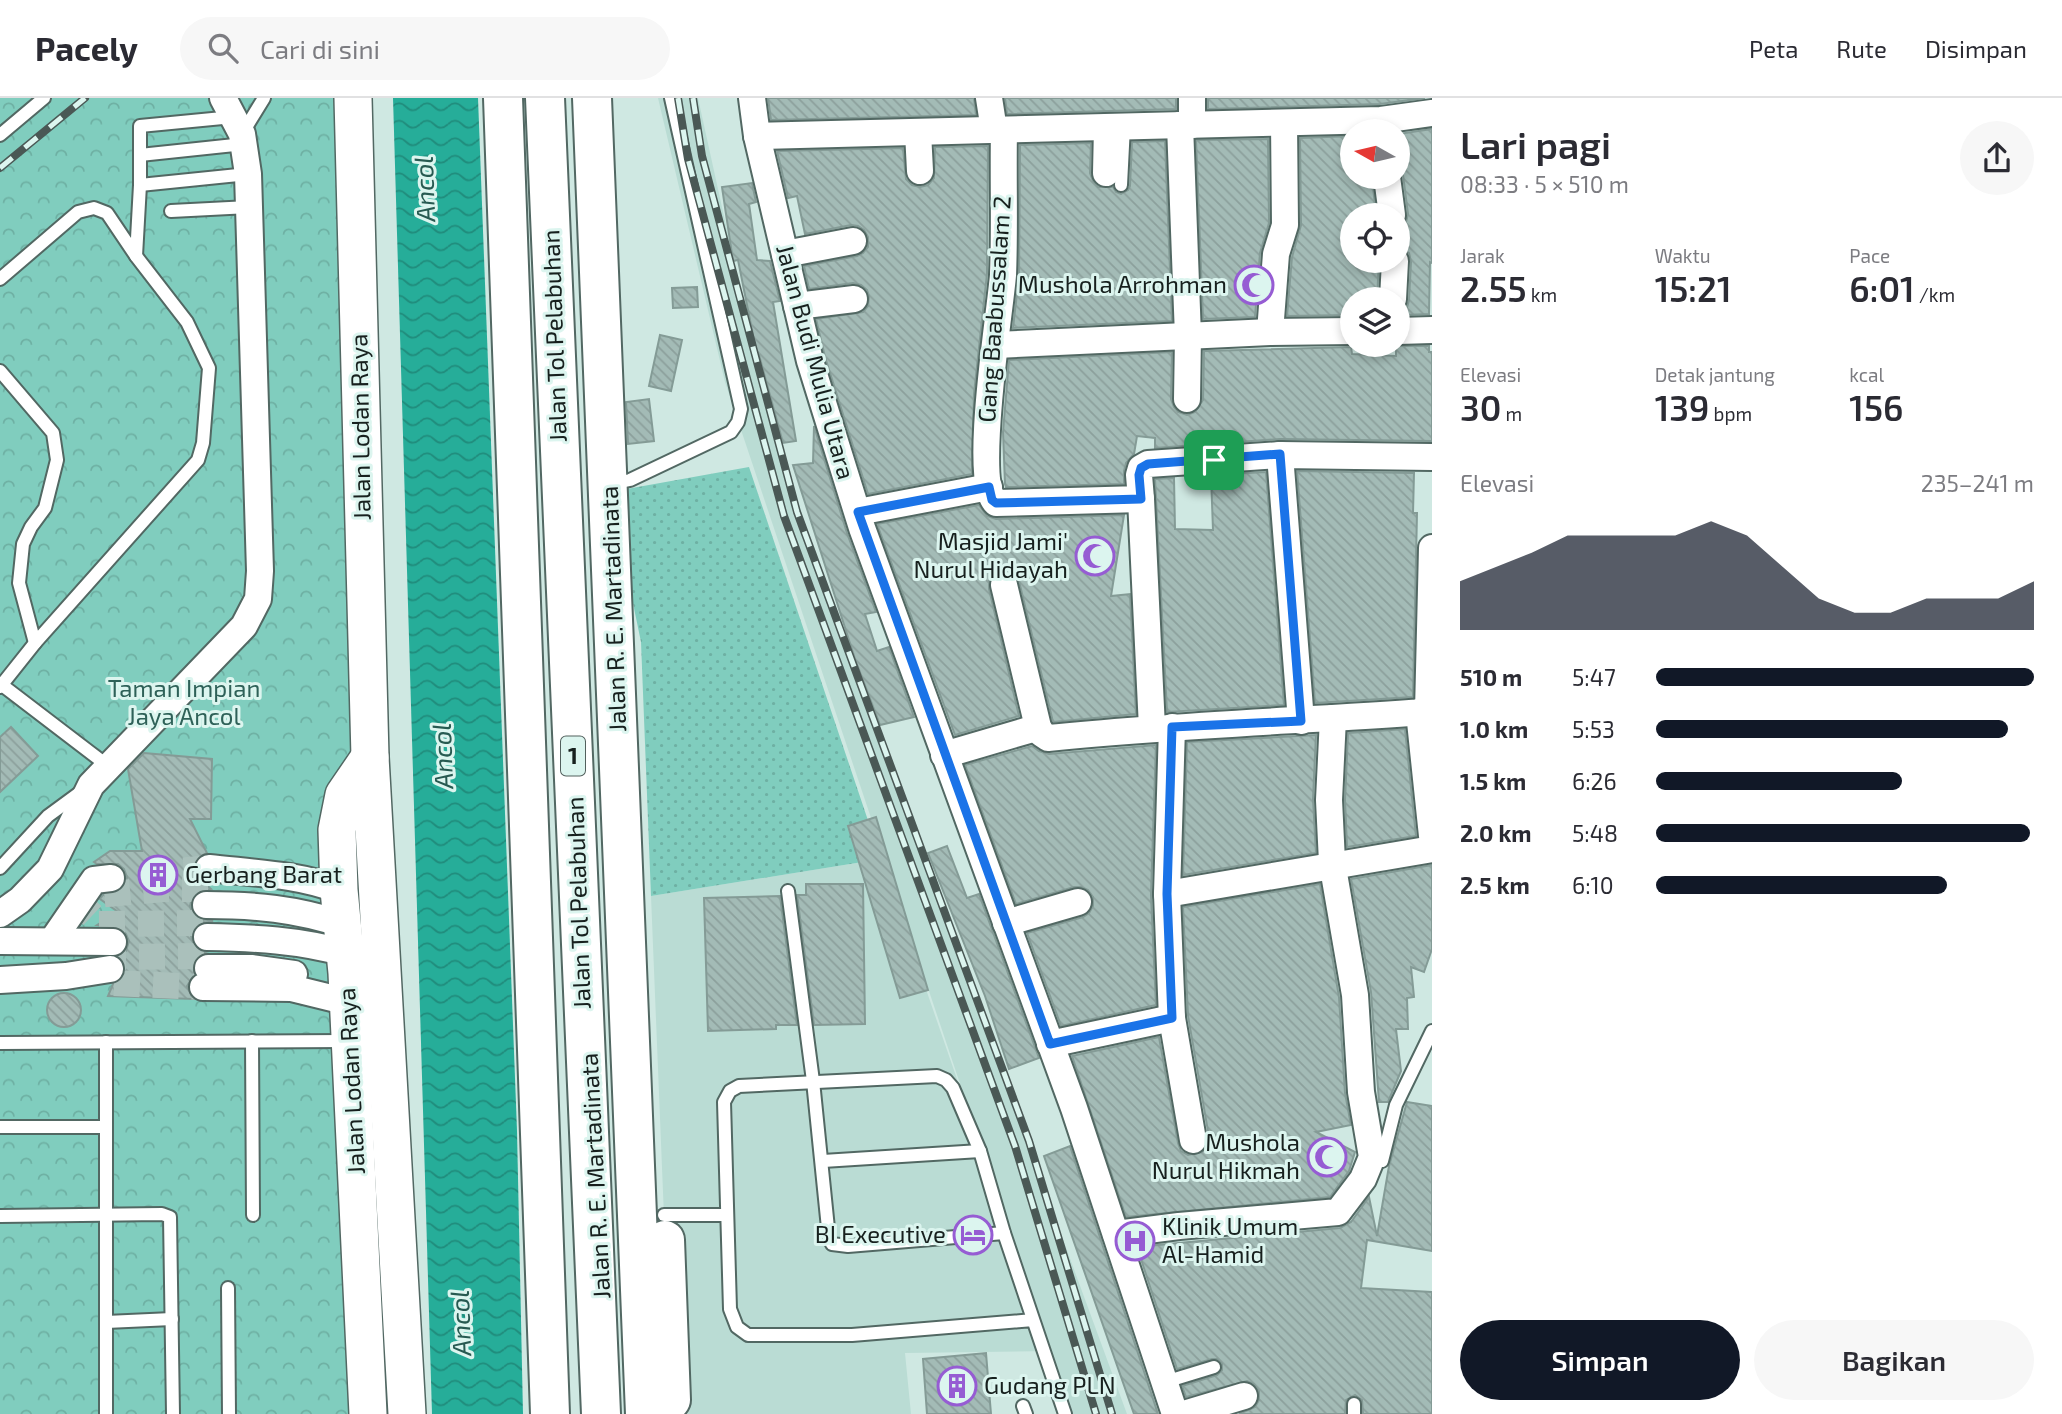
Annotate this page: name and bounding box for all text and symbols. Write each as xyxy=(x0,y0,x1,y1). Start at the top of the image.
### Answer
search box xyxy=(180,17,670,80)
text: Pacely xyxy=(35,28,138,68)
icon: search xyxy=(204,29,242,67)
text: Cari di sini xyxy=(260,33,380,64)
text: Peta xyxy=(1749,34,1798,63)
text: Rute xyxy=(1836,34,1887,63)
text: Disimpan xyxy=(1925,34,2027,63)
north arrow xyxy=(1340,119,1410,189)
map controls xyxy=(1340,119,1410,357)
text: Lari pagi xyxy=(1460,121,1611,167)
button: share xyxy=(1960,121,2034,195)
water label: Ancol xyxy=(407,156,440,223)
text: 08:33 · 5 × 510 m xyxy=(1460,170,1629,198)
street label: Gang Baabussalam 2 xyxy=(971,195,1016,423)
button: locate xyxy=(1340,203,1410,273)
street label: Jalan Tol Pelabuhan xyxy=(535,229,572,443)
street label: Jalan Budi Mulia Utara xyxy=(771,241,862,482)
text: Jarak xyxy=(1460,244,1505,267)
text: Waktu xyxy=(1655,244,1711,267)
text: Pace xyxy=(1849,244,1890,267)
mosque icon: Mushola Arrohman xyxy=(1233,264,1275,306)
text: 2.55 xyxy=(1460,267,1527,309)
text: 15:21 xyxy=(1655,267,1732,309)
text: 6:01 xyxy=(1849,267,1915,309)
place label: Mushola Arrohman xyxy=(1018,269,1227,298)
text: km xyxy=(1527,283,1557,306)
text: /km xyxy=(1915,283,1955,306)
button: layers xyxy=(1340,287,1410,357)
street label: Jalan Lodan Raya xyxy=(343,333,376,521)
text: Elevasi xyxy=(1460,363,1521,386)
text: Detak jantung xyxy=(1655,363,1775,386)
text: kcal xyxy=(1849,363,1884,386)
text: 30 xyxy=(1460,386,1501,428)
text: 139 xyxy=(1655,386,1709,428)
text: 156 xyxy=(1849,386,1903,428)
text: m xyxy=(1501,402,1522,425)
text: bpm xyxy=(1709,402,1752,425)
pin xyxy=(1184,430,1244,490)
icon: arrive xyxy=(1195,441,1233,479)
text: Elevasi xyxy=(1460,469,1534,497)
text: 235–241 m xyxy=(1921,469,2034,497)
street label: Jalan R. E. Martadinata xyxy=(594,486,631,733)
place label: Masjid Jami' Nurul Hidayah xyxy=(914,526,1068,583)
mosque icon: Masjid Jami' Nurul Hidayah xyxy=(1074,535,1116,577)
text: 510 m xyxy=(1460,663,1522,691)
text: 5:47 xyxy=(1572,663,1616,691)
park label: Taman Impian Jaya Ancol xyxy=(108,673,260,730)
text: 1.0 km xyxy=(1460,715,1528,743)
text: 5:53 xyxy=(1572,715,1615,743)
water label: Ancol xyxy=(425,723,458,790)
road number: 1 xyxy=(561,736,585,776)
text: 1.5 km xyxy=(1460,767,1526,795)
text: 6:26 xyxy=(1572,767,1617,795)
street label: Jalan Tol Pelabuhan xyxy=(559,796,596,1010)
text: 2.0 km xyxy=(1460,819,1532,847)
text: 5:48 xyxy=(1572,819,1618,847)
building icon: Gerbang Barat xyxy=(137,854,179,896)
place label: Gerbang Barat xyxy=(185,859,342,888)
text: 2.5 km xyxy=(1460,871,1530,899)
text: 6:10 xyxy=(1572,871,1614,899)
street label: Jalan Lodan Raya xyxy=(331,987,370,1175)
street label: Jalan R. E. Martadinata xyxy=(574,1052,615,1300)
place label: Mushola Nurul Hikmah xyxy=(1152,1127,1300,1184)
mosque icon: Mushola Nurul Hikmah xyxy=(1306,1136,1348,1178)
place label: Klinik Umum Al-Hamid xyxy=(1162,1211,1298,1268)
hotel icon: BI Executive xyxy=(952,1214,994,1256)
place label: BI Executive xyxy=(815,1219,946,1248)
hospital icon: Klinik Umum Al-Hamid xyxy=(1114,1220,1156,1262)
water label: Ancol xyxy=(443,1290,476,1357)
button: Simpan xyxy=(1460,1320,1740,1400)
button: Bagikan xyxy=(1754,1320,2034,1400)
building icon: Gudang PLN xyxy=(936,1365,978,1407)
place label: Gudang PLN xyxy=(984,1370,1116,1399)

